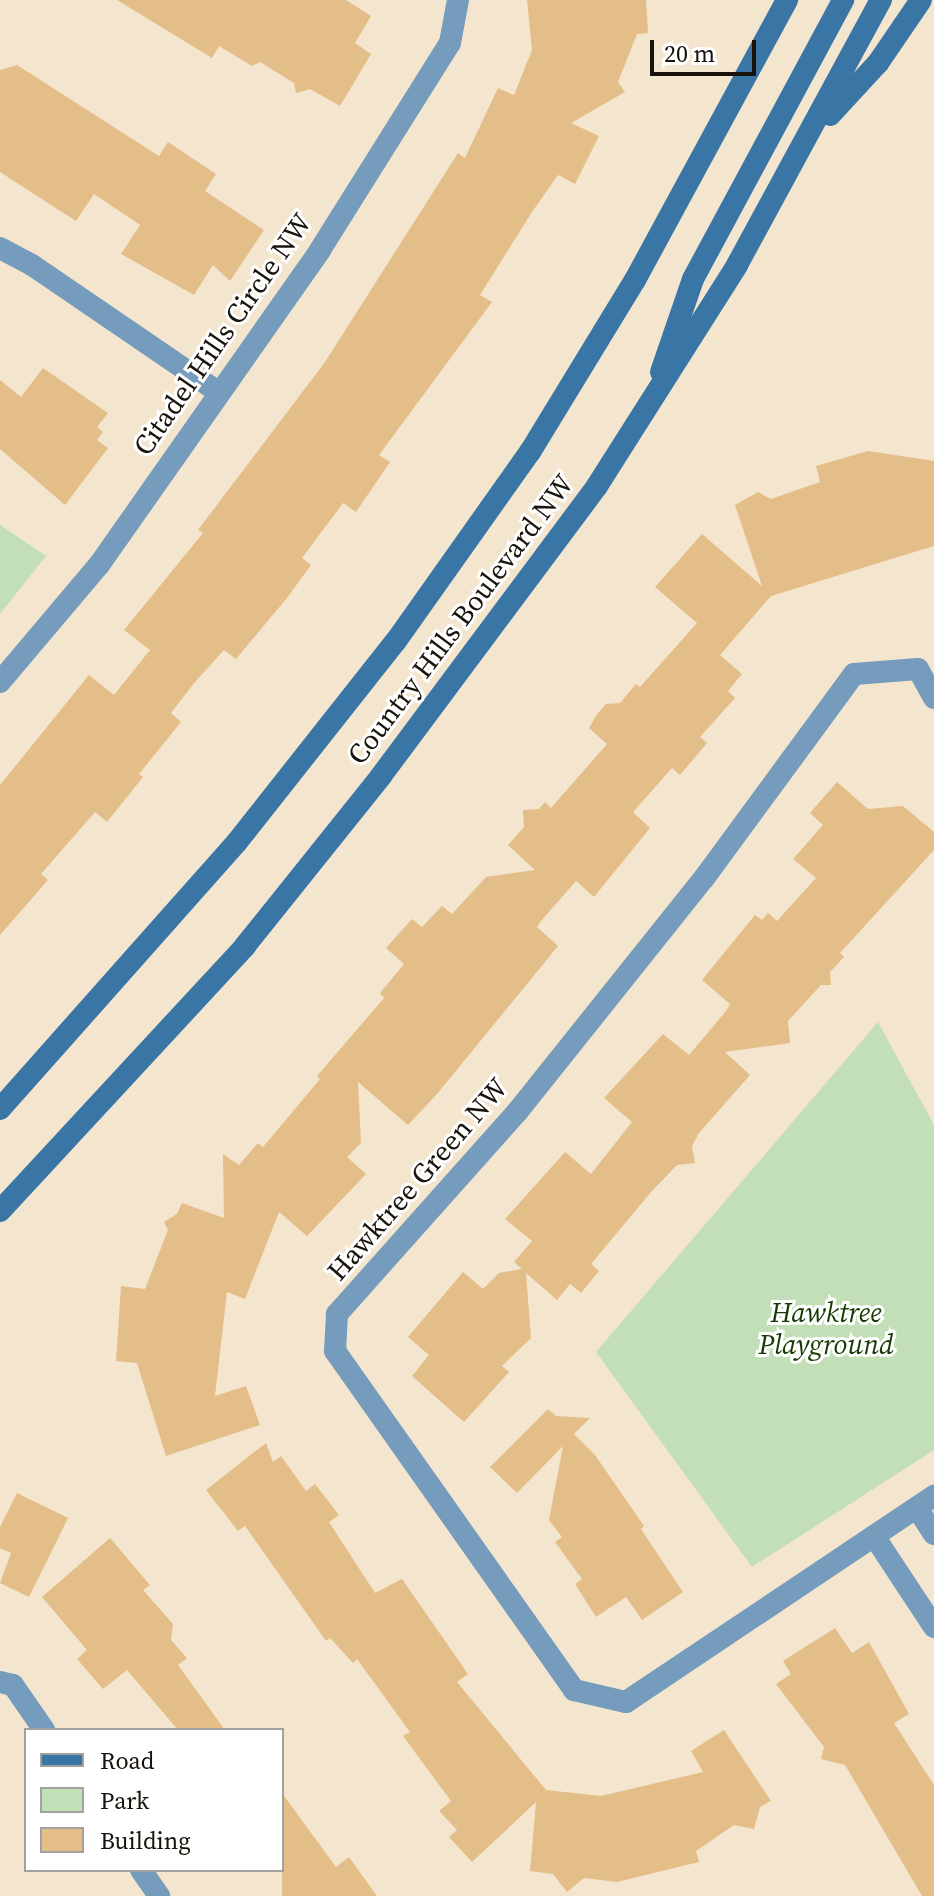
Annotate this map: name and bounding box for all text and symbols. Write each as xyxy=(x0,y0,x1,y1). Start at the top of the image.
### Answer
scale bar xyxy=(654,24,760,74)
text: 20 m xyxy=(664,37,715,70)
street label: Citadel Hills Circle NW xyxy=(126,207,318,461)
street label: Country Hills Boulevard NW xyxy=(340,467,580,771)
street label: Hawktree Green NW xyxy=(320,1071,514,1287)
park label: Hawktree Playground xyxy=(758,1295,894,1361)
legend xyxy=(24,1728,284,1872)
text: Road xyxy=(100,1744,154,1777)
text: Park xyxy=(100,1784,149,1817)
text: Building xyxy=(100,1824,191,1857)

